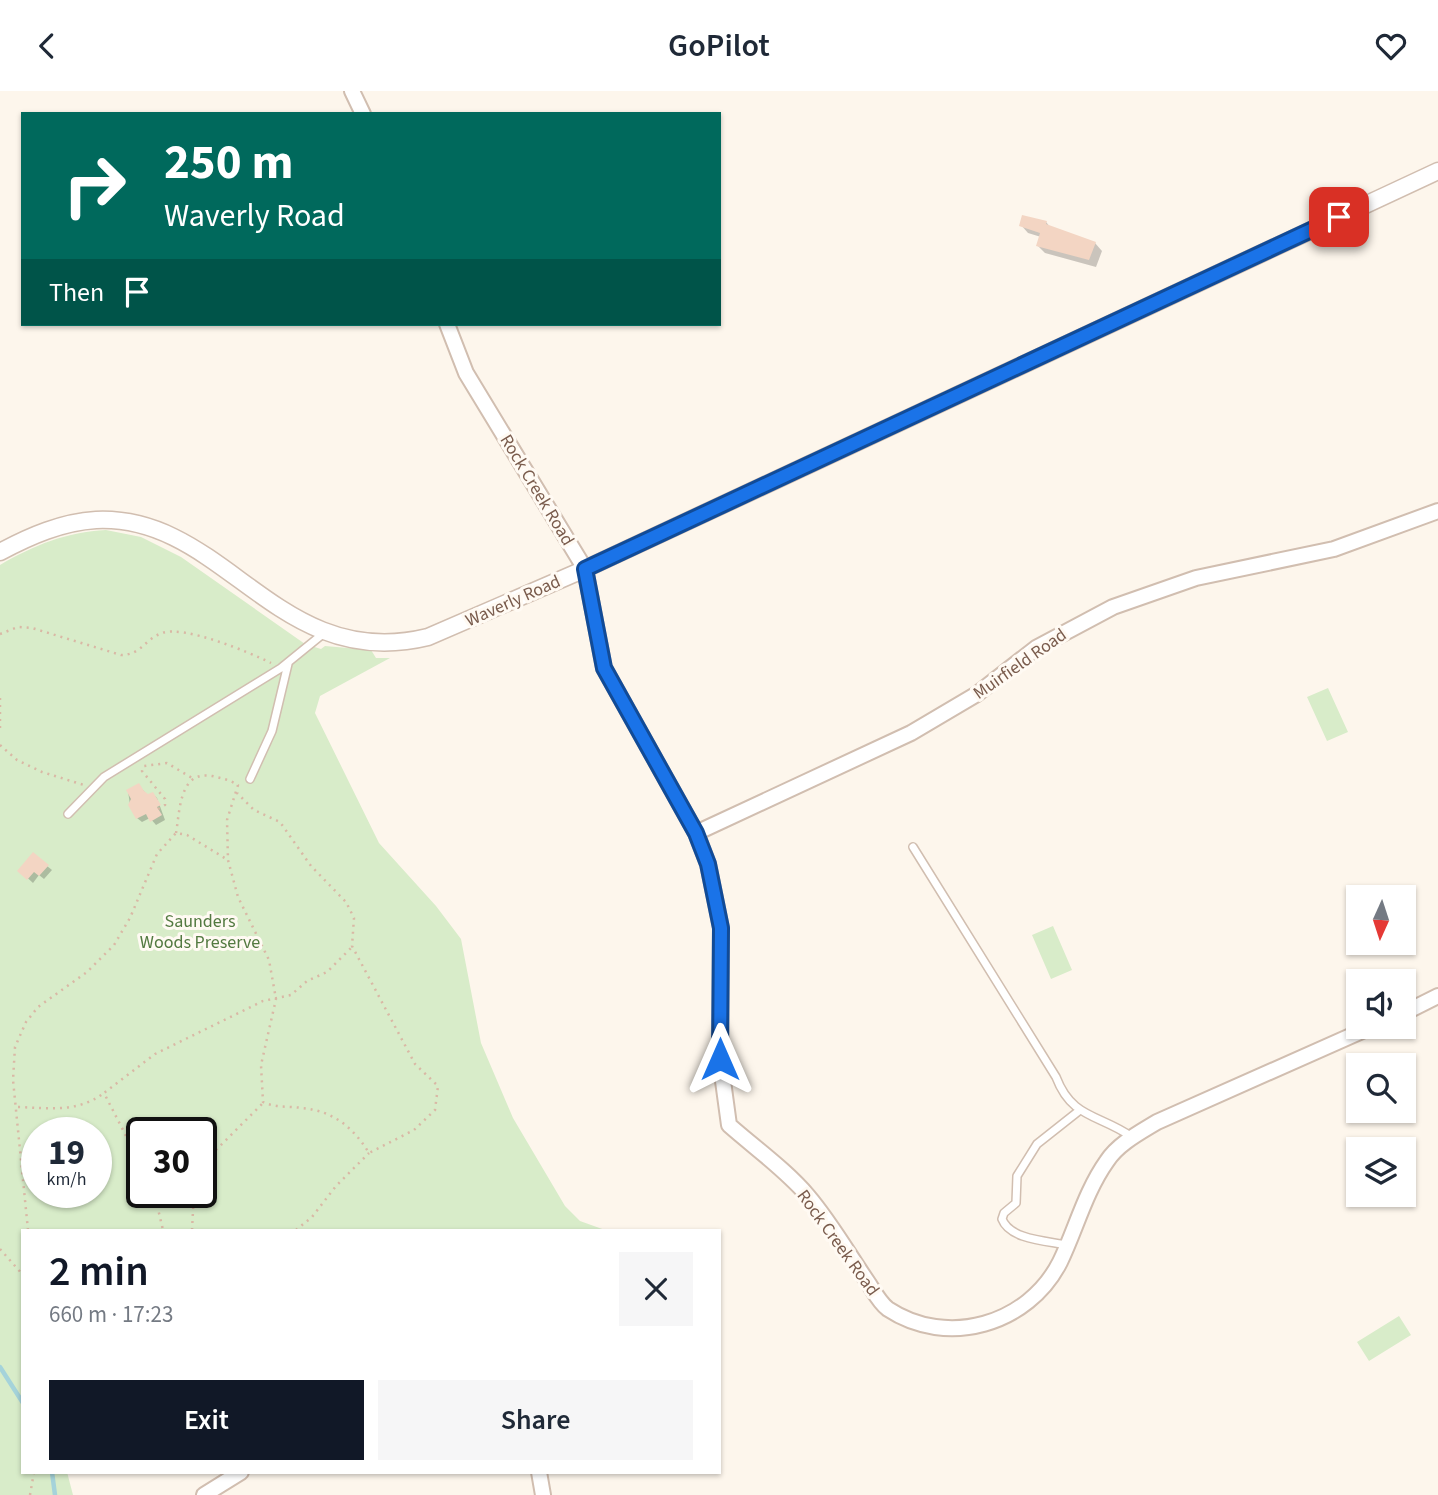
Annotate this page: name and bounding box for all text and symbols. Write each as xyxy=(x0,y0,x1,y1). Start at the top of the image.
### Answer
text: GoPilot xyxy=(668,23,770,69)
icon: back xyxy=(28,27,66,65)
icon: heart xyxy=(1372,27,1410,65)
text: 250 m xyxy=(164,128,293,198)
icon: right xyxy=(49,140,140,231)
pin xyxy=(1309,187,1369,247)
text: Waverly Road xyxy=(164,193,345,239)
icon: arrive xyxy=(1320,198,1358,236)
icon: arrive xyxy=(118,273,156,311)
text: Then xyxy=(49,274,104,311)
street label: Rock Creek Road xyxy=(494,430,580,550)
street label: Waverly Road xyxy=(461,569,565,633)
street label: Muirfield Road xyxy=(968,623,1072,705)
north arrow xyxy=(1346,885,1416,955)
map controls xyxy=(1346,885,1416,1207)
park label: Saunders Woods Preserve xyxy=(140,909,260,955)
button: sound xyxy=(1346,969,1416,1039)
position arrow xyxy=(683,1022,757,1096)
button: search xyxy=(1346,1053,1416,1123)
speed limit sign: 30 xyxy=(126,1117,217,1208)
text: 19 xyxy=(48,1128,85,1178)
button: layers xyxy=(1346,1137,1416,1207)
text: km/h xyxy=(47,1167,86,1192)
street label: Rock Creek Road xyxy=(791,1185,885,1301)
text: 2 min xyxy=(49,1242,149,1302)
button: close xyxy=(619,1252,693,1326)
text: 660 m · 17:23 xyxy=(49,1298,173,1331)
button: Exit xyxy=(49,1380,364,1460)
button: Share xyxy=(378,1380,693,1460)

